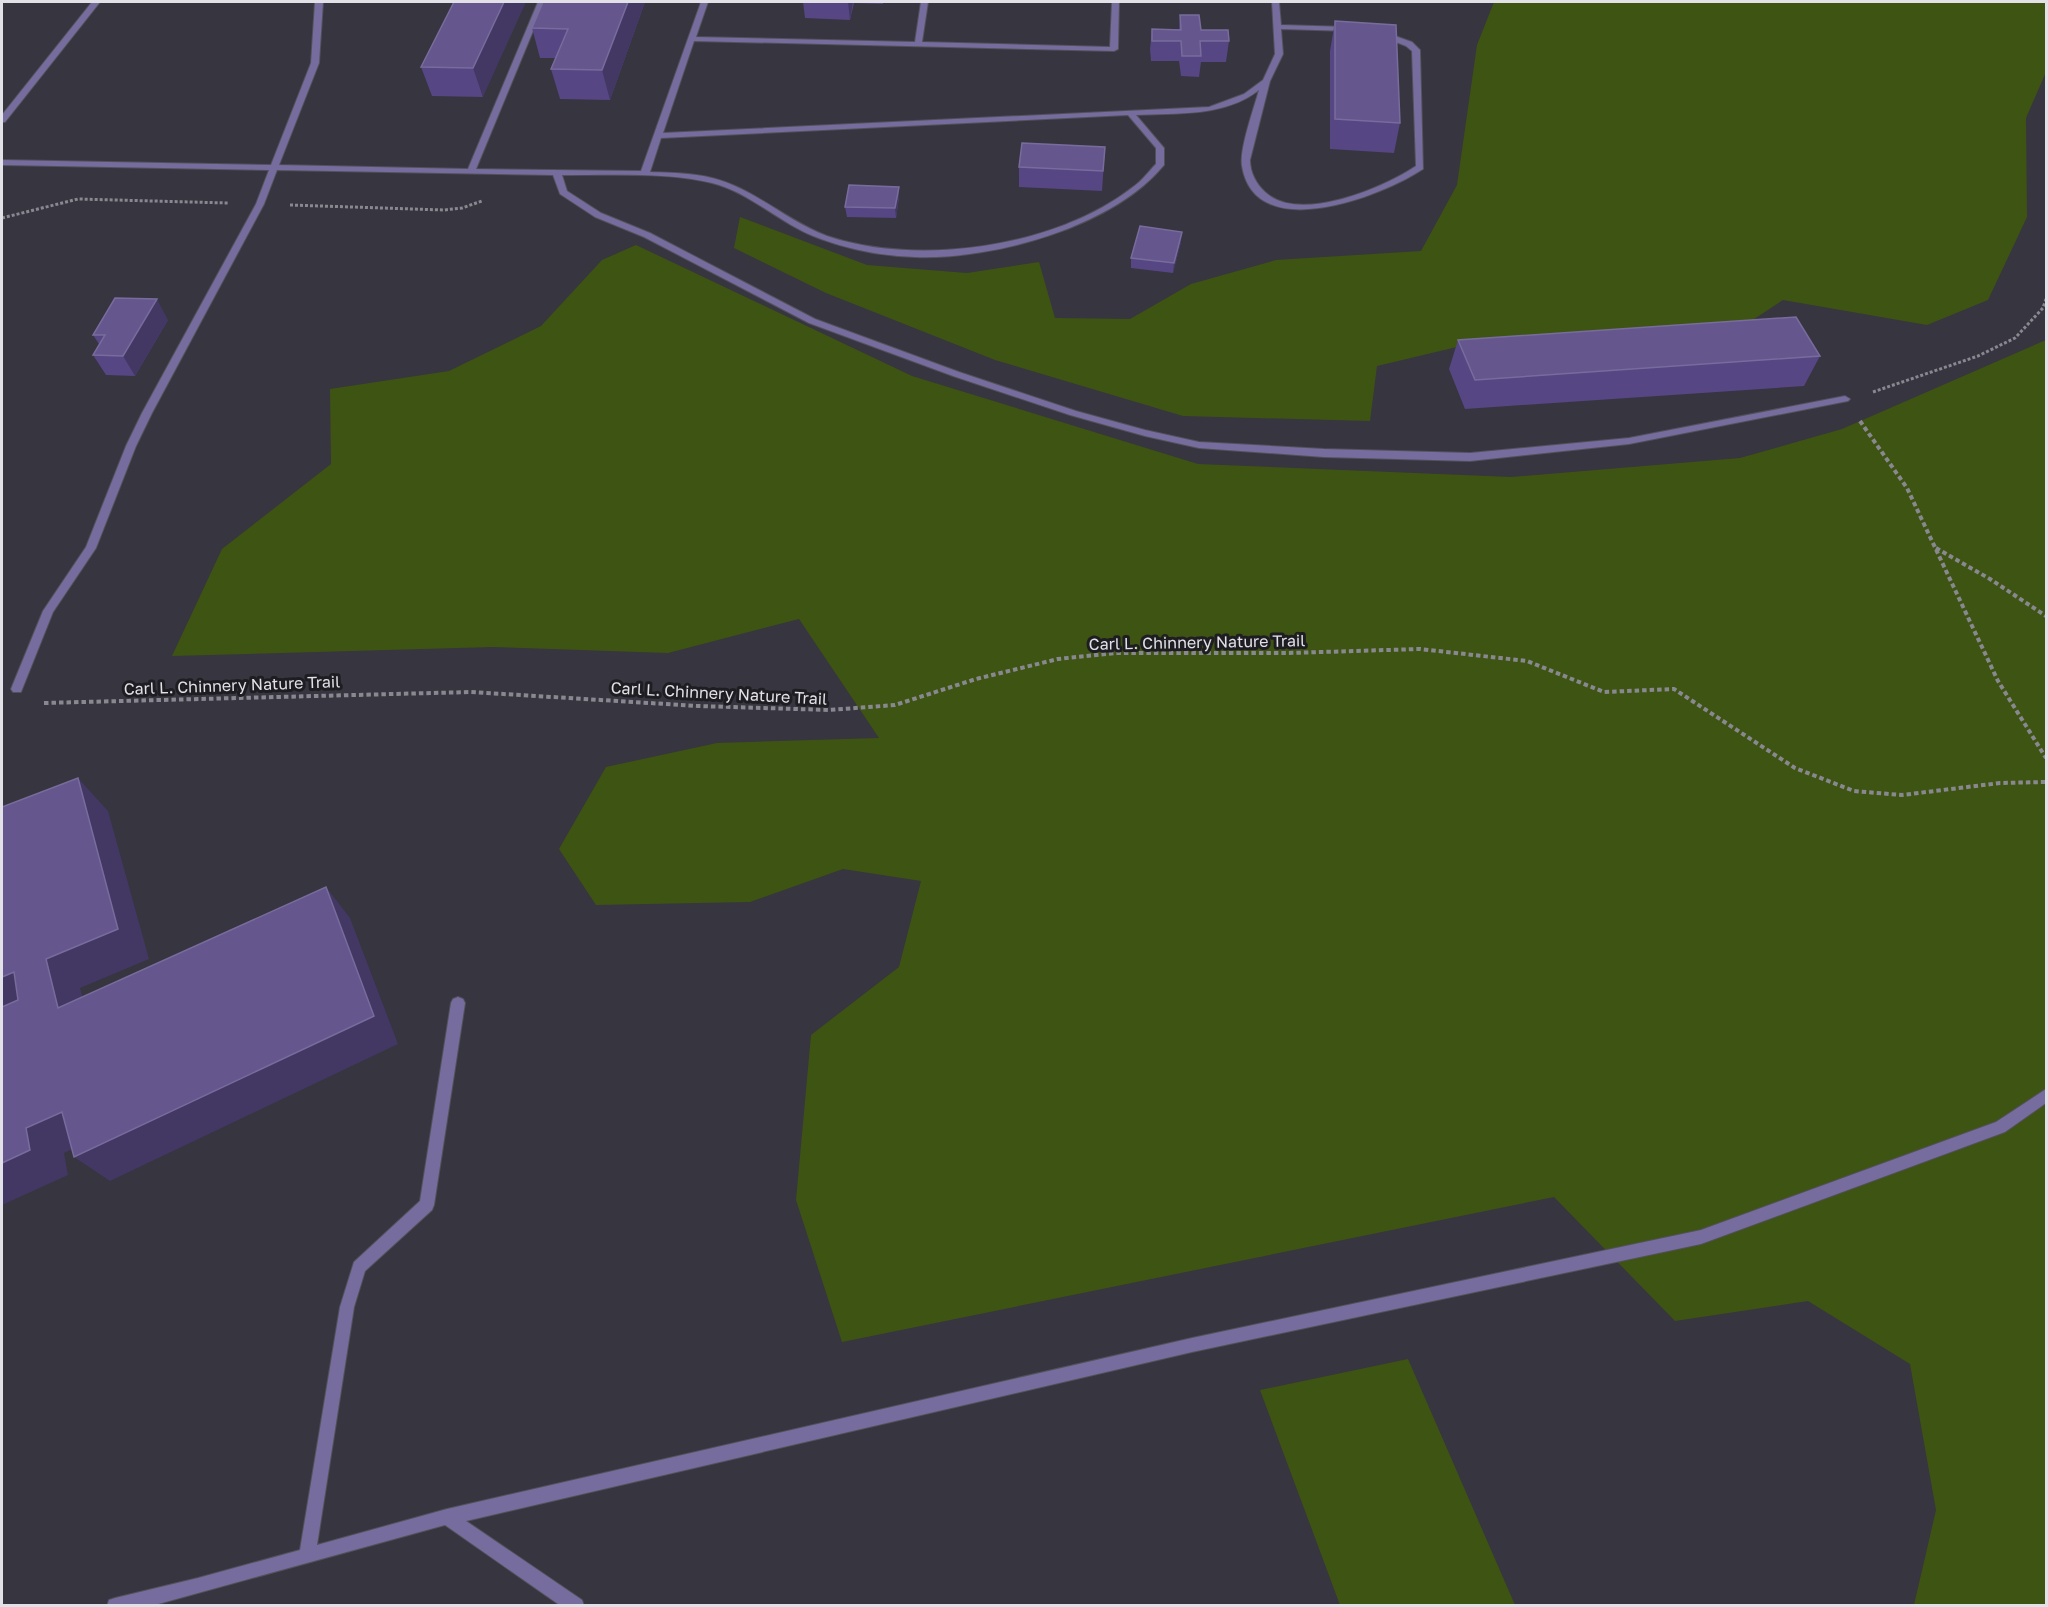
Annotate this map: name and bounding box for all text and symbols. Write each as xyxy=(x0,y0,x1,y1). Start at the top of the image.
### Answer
street label: Carl L. Chinnery Nature Trail xyxy=(1089,630,1305,654)
street label: Carl L. Chinnery Nature Trail xyxy=(123,671,341,699)
street label: Carl L. Chinnery Nature Trail xyxy=(610,677,828,709)

